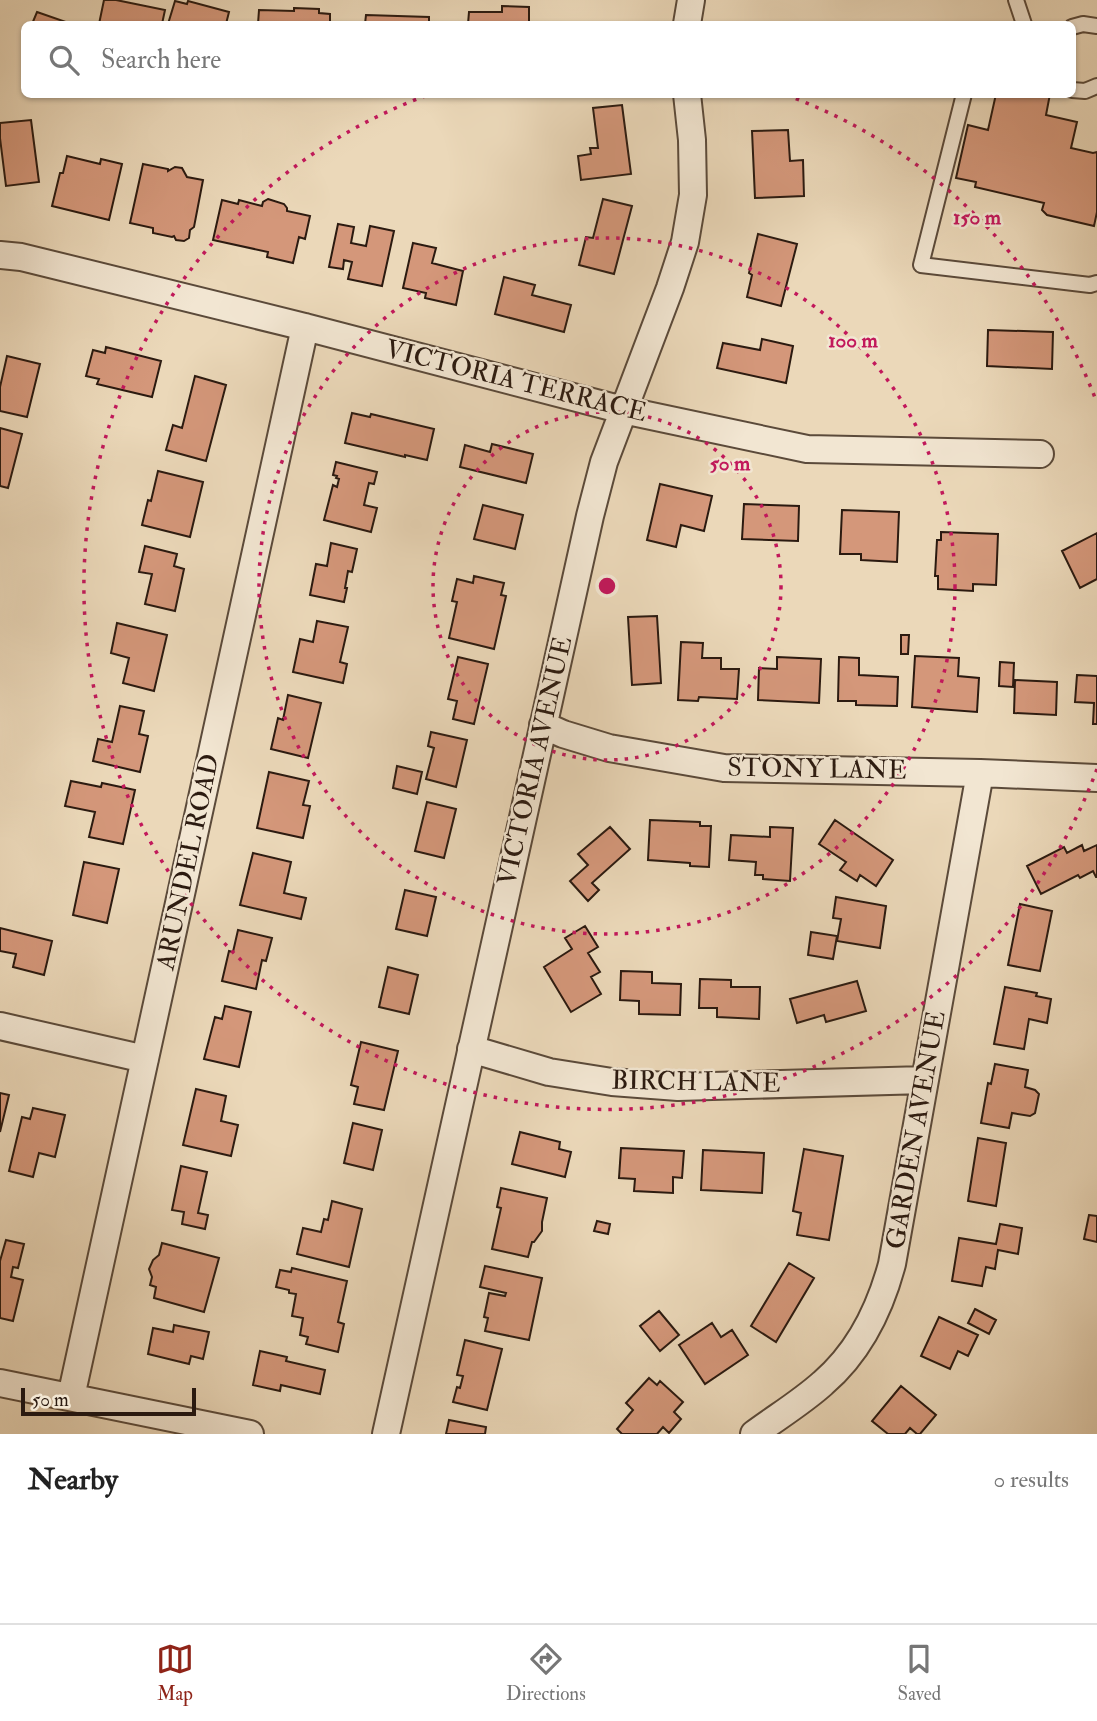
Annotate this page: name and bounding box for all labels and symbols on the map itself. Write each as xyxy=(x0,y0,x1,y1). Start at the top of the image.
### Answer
text: 150 m xyxy=(953,204,1002,231)
text: 100 m xyxy=(828,327,879,354)
street label: VICTORIA TERRACE xyxy=(382,333,650,429)
text: 50 m xyxy=(710,450,751,477)
centre of rings xyxy=(595,574,619,598)
street label: VICTORIA AVENUE xyxy=(491,633,579,889)
street label: ARUNDEL ROAD xyxy=(149,751,227,974)
street label: STONY LANE xyxy=(727,751,907,787)
street label: GARDEN AVENUE xyxy=(879,1008,953,1252)
street label: BIRCH LANE xyxy=(611,1065,781,1099)
scale bar xyxy=(21,1385,196,1417)

